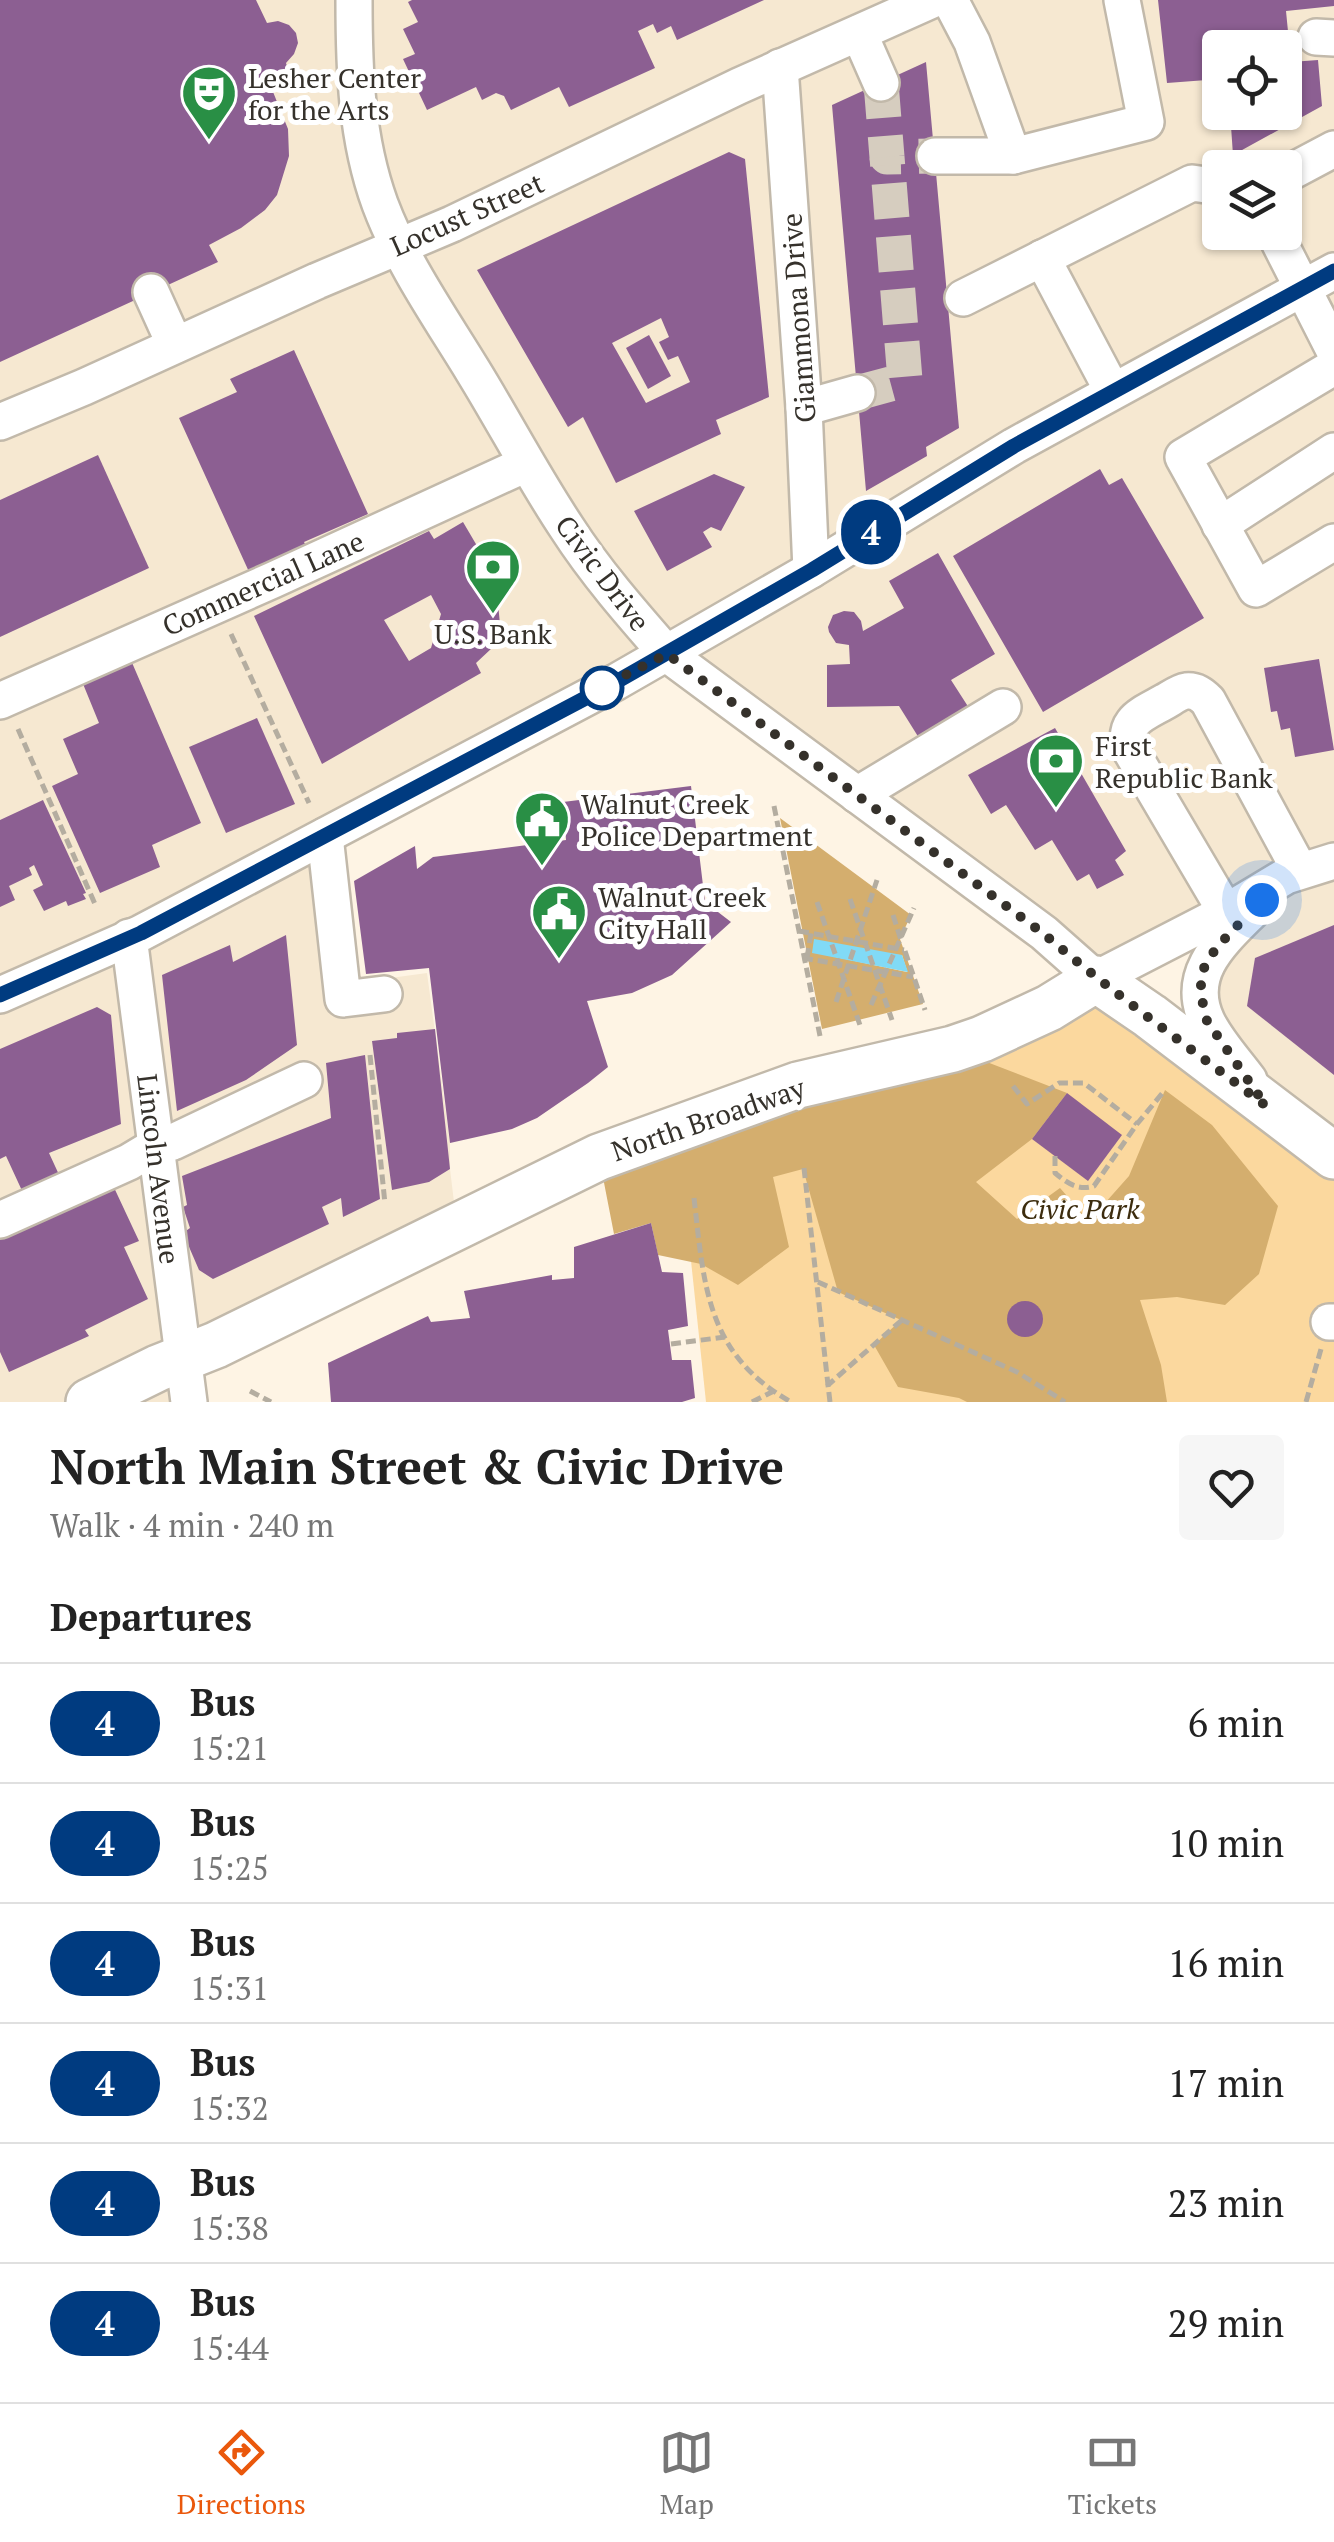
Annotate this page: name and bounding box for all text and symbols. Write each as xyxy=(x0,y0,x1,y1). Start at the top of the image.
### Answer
map controls xyxy=(1202,30,1302,250)
button: locate xyxy=(1202,30,1302,130)
place label: Lesher Center for the Arts xyxy=(248,59,421,128)
theatre icon: Lesher Center for the Arts xyxy=(179,63,239,142)
button: layers xyxy=(1202,150,1302,250)
street label: Locust Street xyxy=(385,163,550,264)
street label: Giammona Drive xyxy=(772,212,824,424)
line badge: 4 xyxy=(838,500,904,564)
street label: Civic Drive xyxy=(547,508,659,638)
text: 4 xyxy=(861,509,881,555)
street label: Commercial Lane xyxy=(156,522,370,644)
bank icon: U.S. Bank xyxy=(463,537,523,616)
place label: U.S. Bank xyxy=(434,615,552,652)
unlabelled marker xyxy=(581,667,623,709)
place label: First Republic Bank xyxy=(1095,727,1273,796)
bank icon: First Republic Bank xyxy=(1026,731,1086,810)
place label: Walnut Creek Police Department xyxy=(581,785,814,854)
public building icon: Walnut Creek Police Department xyxy=(512,789,572,868)
your location xyxy=(1237,875,1287,925)
place label: Walnut Creek City Hall xyxy=(598,878,767,947)
public building icon: Walnut Creek City Hall xyxy=(529,882,589,961)
street label: North Broadway xyxy=(606,1068,810,1169)
street label: Lincoln Avenue xyxy=(129,1072,189,1266)
park label: Civic Park xyxy=(1020,1190,1140,1227)
text: North Main Street & Civic Drive xyxy=(50,1434,784,1498)
button: heart xyxy=(1179,1435,1284,1540)
text: Walk · 4 min · 240 m xyxy=(50,1504,334,1546)
text: Departures xyxy=(50,1592,252,1642)
text: Bus xyxy=(190,1677,255,1727)
text: 6 min xyxy=(1188,1698,1284,1748)
text: 4 xyxy=(95,1700,115,1746)
text: 15:21 xyxy=(190,1727,269,1769)
text: Bus xyxy=(190,1797,255,1847)
text: 10 min xyxy=(1167,1818,1284,1868)
text: 4 xyxy=(95,1820,115,1866)
text: 15:25 xyxy=(190,1847,269,1889)
text: Bus xyxy=(190,1917,255,1967)
text: 16 min xyxy=(1167,1938,1284,1988)
text: 4 xyxy=(95,1940,115,1986)
text: 15:31 xyxy=(190,1967,269,2009)
text: Bus xyxy=(190,2037,255,2087)
text: 17 min xyxy=(1167,2058,1284,2108)
text: 4 xyxy=(95,2060,115,2106)
text: 15:32 xyxy=(190,2087,269,2129)
text: Bus xyxy=(190,2157,255,2207)
text: 23 min xyxy=(1167,2178,1284,2228)
text: 4 xyxy=(95,2180,115,2226)
text: 15:38 xyxy=(190,2207,269,2249)
text: Bus xyxy=(190,2277,255,2327)
text: 29 min xyxy=(1167,2298,1284,2348)
text: 4 xyxy=(95,2300,115,2346)
text: 15:44 xyxy=(190,2327,269,2369)
tab: Directions xyxy=(177,2425,306,2522)
tab: Map xyxy=(659,2425,714,2522)
tab: Tickets xyxy=(1068,2425,1157,2522)

